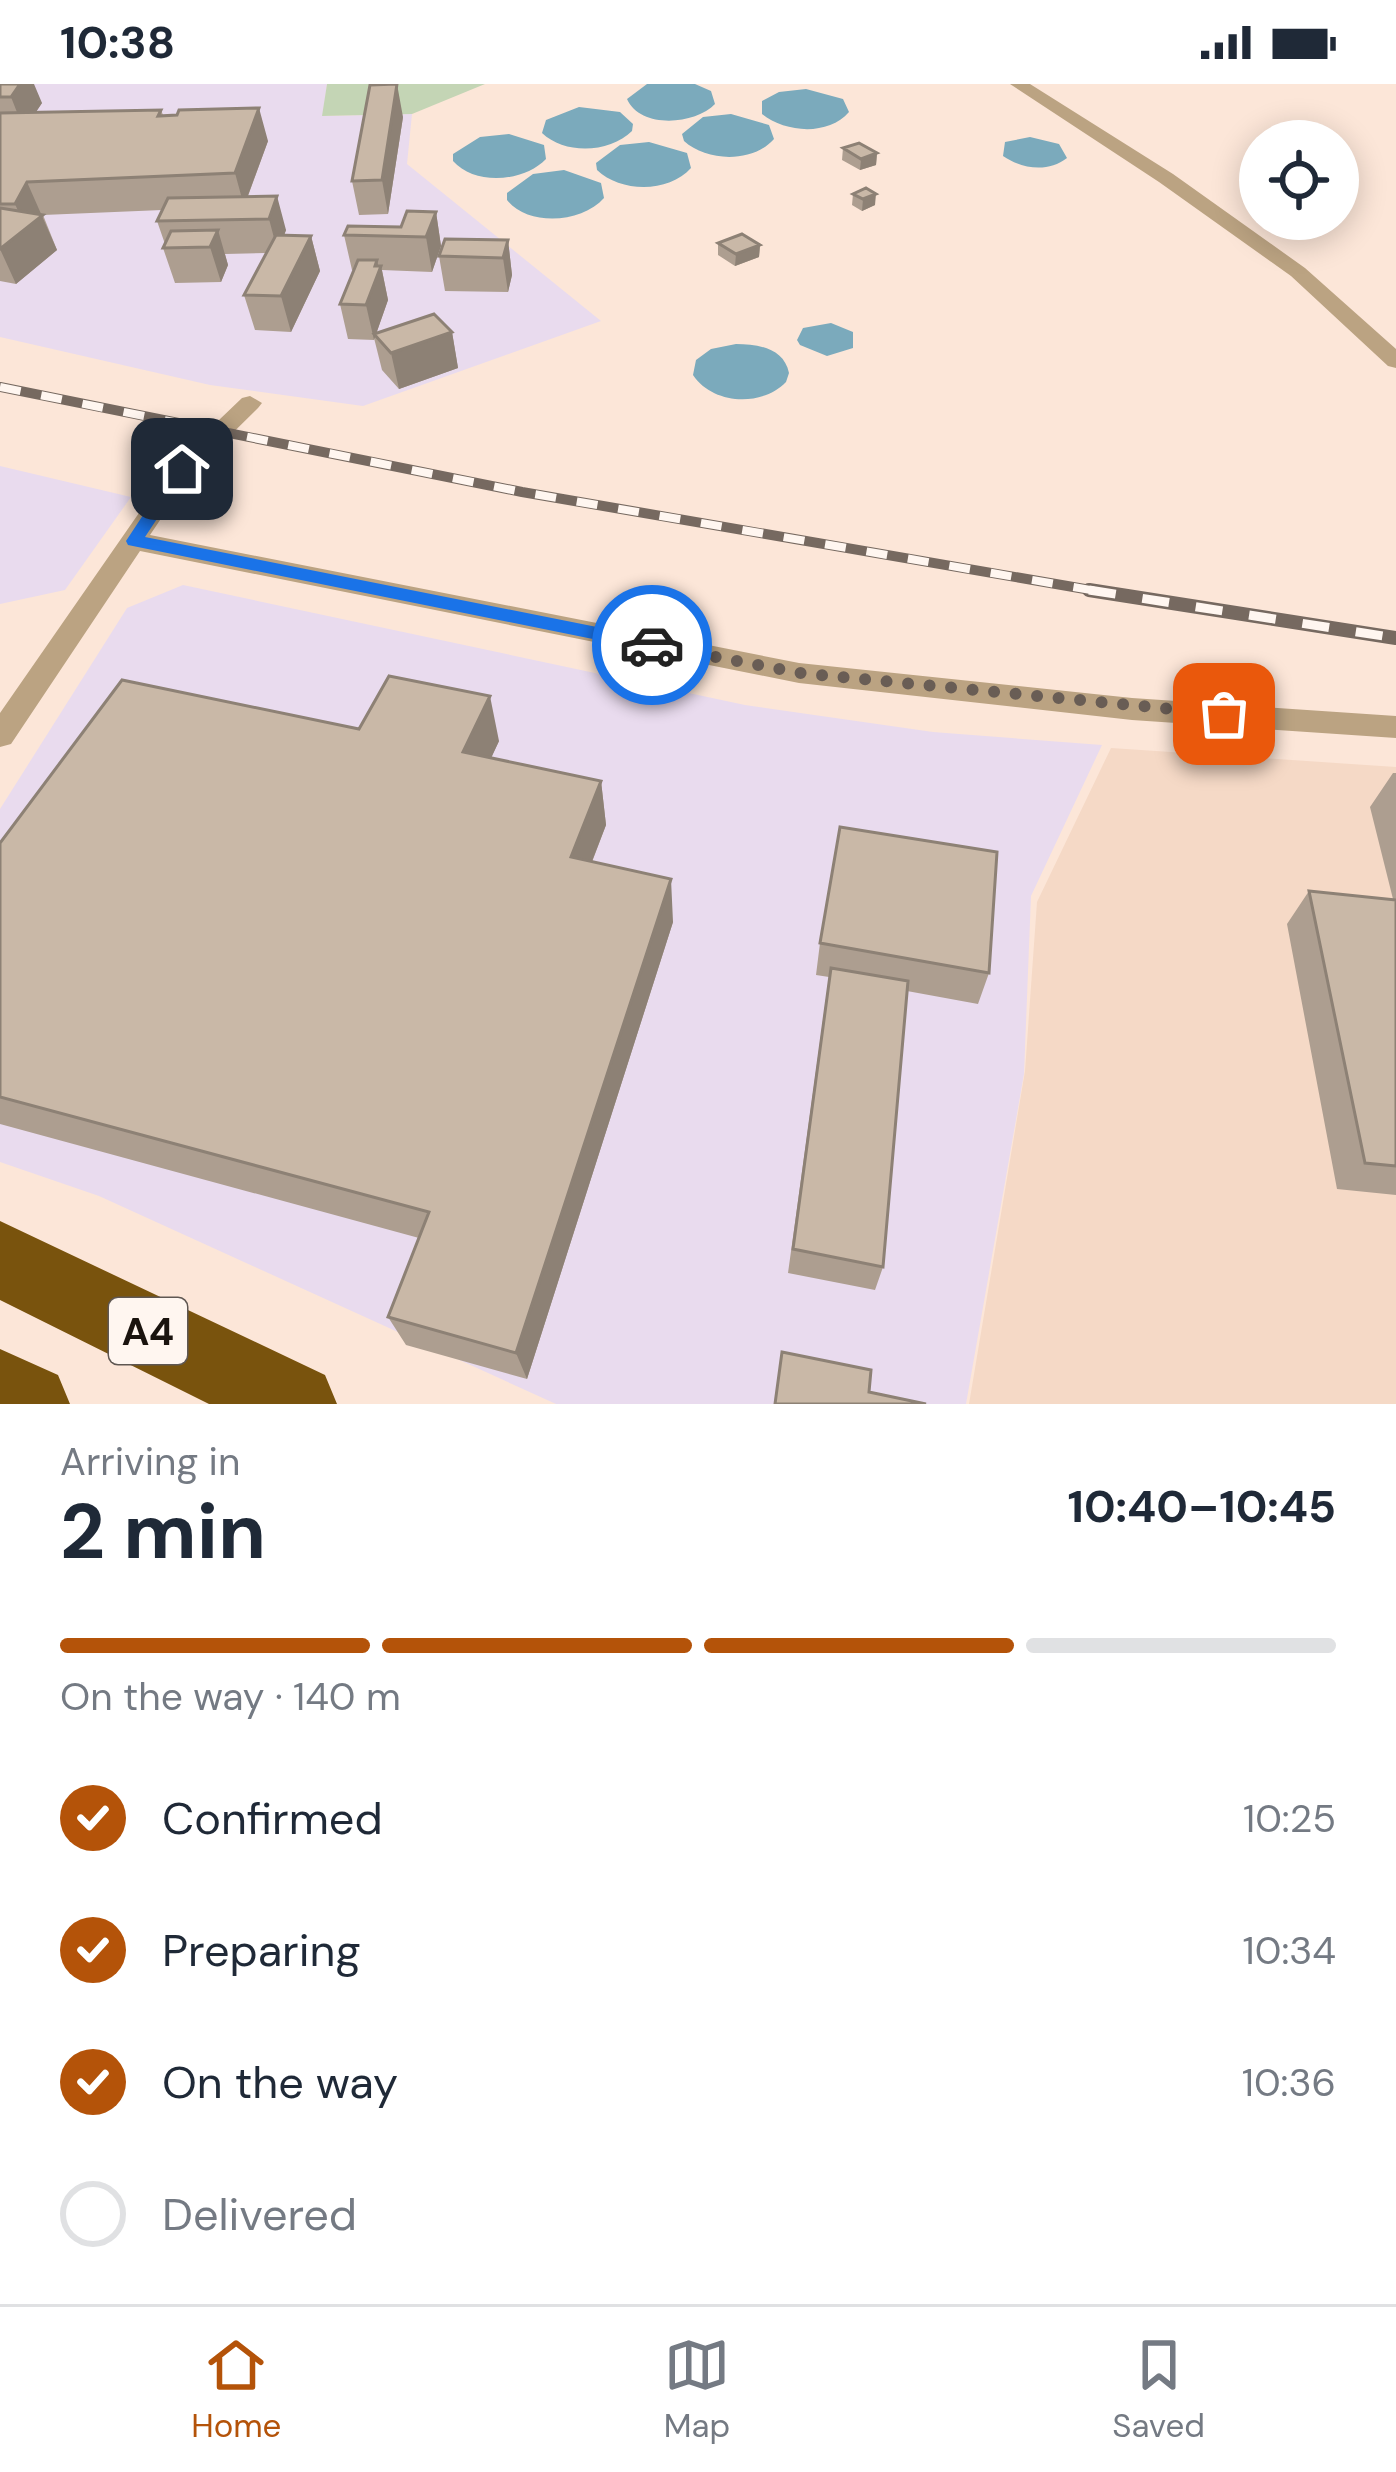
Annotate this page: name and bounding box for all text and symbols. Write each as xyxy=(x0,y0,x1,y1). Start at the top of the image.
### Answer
text: 10:38 xyxy=(60,13,175,72)
map controls xyxy=(1239,120,1359,240)
button: locate xyxy=(1239,120,1359,240)
pin xyxy=(131,418,233,520)
icon: home xyxy=(149,436,215,502)
courier xyxy=(592,585,712,705)
icon: car xyxy=(619,612,685,678)
pin xyxy=(1173,663,1275,765)
icon: bag xyxy=(1191,681,1257,747)
road number: A4 xyxy=(109,1298,187,1364)
text: Arriving in xyxy=(60,1436,240,1487)
text: 10:40–10:45 xyxy=(1068,1477,1336,1536)
text: 2 min xyxy=(60,1481,266,1582)
text: On the way · 140 m xyxy=(60,1671,401,1722)
icon: check xyxy=(60,1785,126,1851)
text: Confirmed xyxy=(162,1789,383,1848)
text: 10:25 xyxy=(1243,1793,1336,1844)
icon: check xyxy=(60,1917,126,1983)
text: Preparing xyxy=(162,1921,361,1980)
text: 10:34 xyxy=(1243,1925,1336,1976)
icon: check xyxy=(60,2049,126,2115)
text: On the way xyxy=(162,2053,398,2112)
text: 10:36 xyxy=(1242,2057,1336,2108)
text: Delivered xyxy=(162,2185,357,2244)
tab: Home xyxy=(191,2332,281,2447)
tab: Map xyxy=(664,2332,730,2447)
tab: Saved xyxy=(1112,2332,1205,2447)

